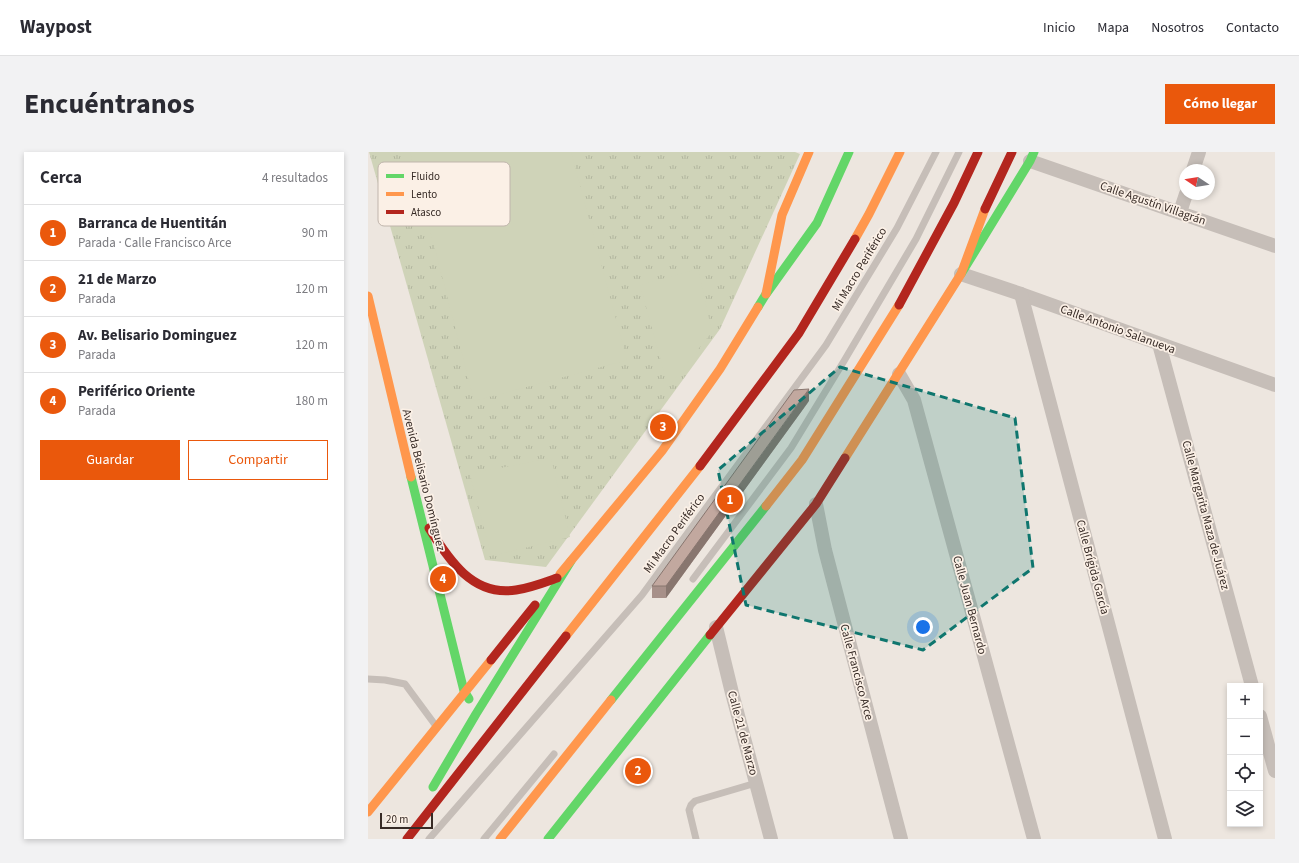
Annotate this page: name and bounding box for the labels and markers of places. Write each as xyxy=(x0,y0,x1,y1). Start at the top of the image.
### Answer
pin: 3 xyxy=(650,412,676,442)
pin: 1 xyxy=(717,485,743,515)
pin: 4 xyxy=(430,564,456,594)
pin: 2 xyxy=(625,756,651,786)

